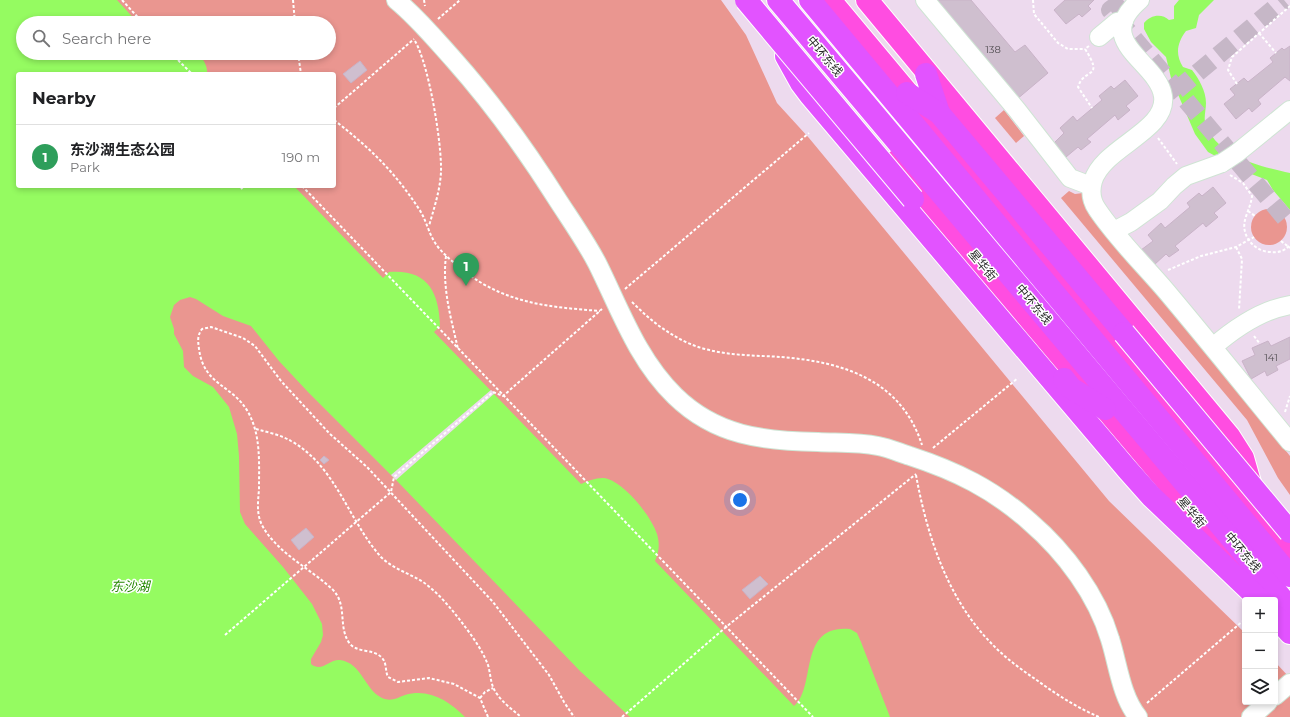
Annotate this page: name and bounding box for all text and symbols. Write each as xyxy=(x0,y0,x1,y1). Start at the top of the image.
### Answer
search box xyxy=(16,16,336,60)
icon: search xyxy=(30,27,52,49)
text: Search here xyxy=(62,29,151,48)
street label: 中环东线 xyxy=(804,33,846,79)
house number: 138 xyxy=(985,43,1001,56)
text: Nearby xyxy=(32,88,96,108)
text: 东沙湖生态公园 xyxy=(70,140,175,159)
text: 1 xyxy=(42,149,48,165)
text: 190 m xyxy=(282,149,320,165)
text: Park xyxy=(70,159,100,175)
street label: 星华街 xyxy=(966,246,1000,284)
pin: 1 xyxy=(453,253,479,286)
street label: 中环东线 xyxy=(1013,281,1055,327)
house number: 141 xyxy=(1264,351,1278,364)
your location xyxy=(730,490,750,510)
street label: 星华街 xyxy=(1175,493,1209,531)
street label: 中环东线 xyxy=(1222,529,1264,575)
water label: 东沙湖 xyxy=(110,578,151,594)
map controls xyxy=(1242,597,1278,705)
button: + xyxy=(1242,597,1278,633)
button: − xyxy=(1242,633,1278,669)
button: layers xyxy=(1242,669,1278,705)

